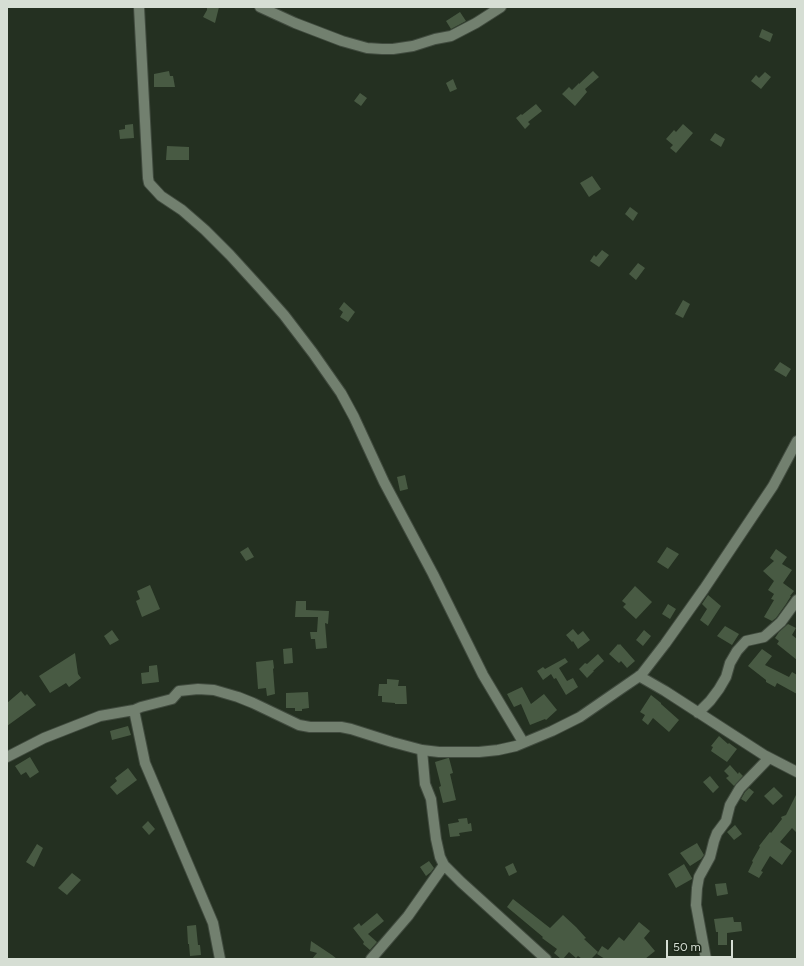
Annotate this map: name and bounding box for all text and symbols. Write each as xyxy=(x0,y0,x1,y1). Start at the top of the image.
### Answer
scale bar xyxy=(668,932,735,958)
text: 50 m xyxy=(673,940,701,954)

